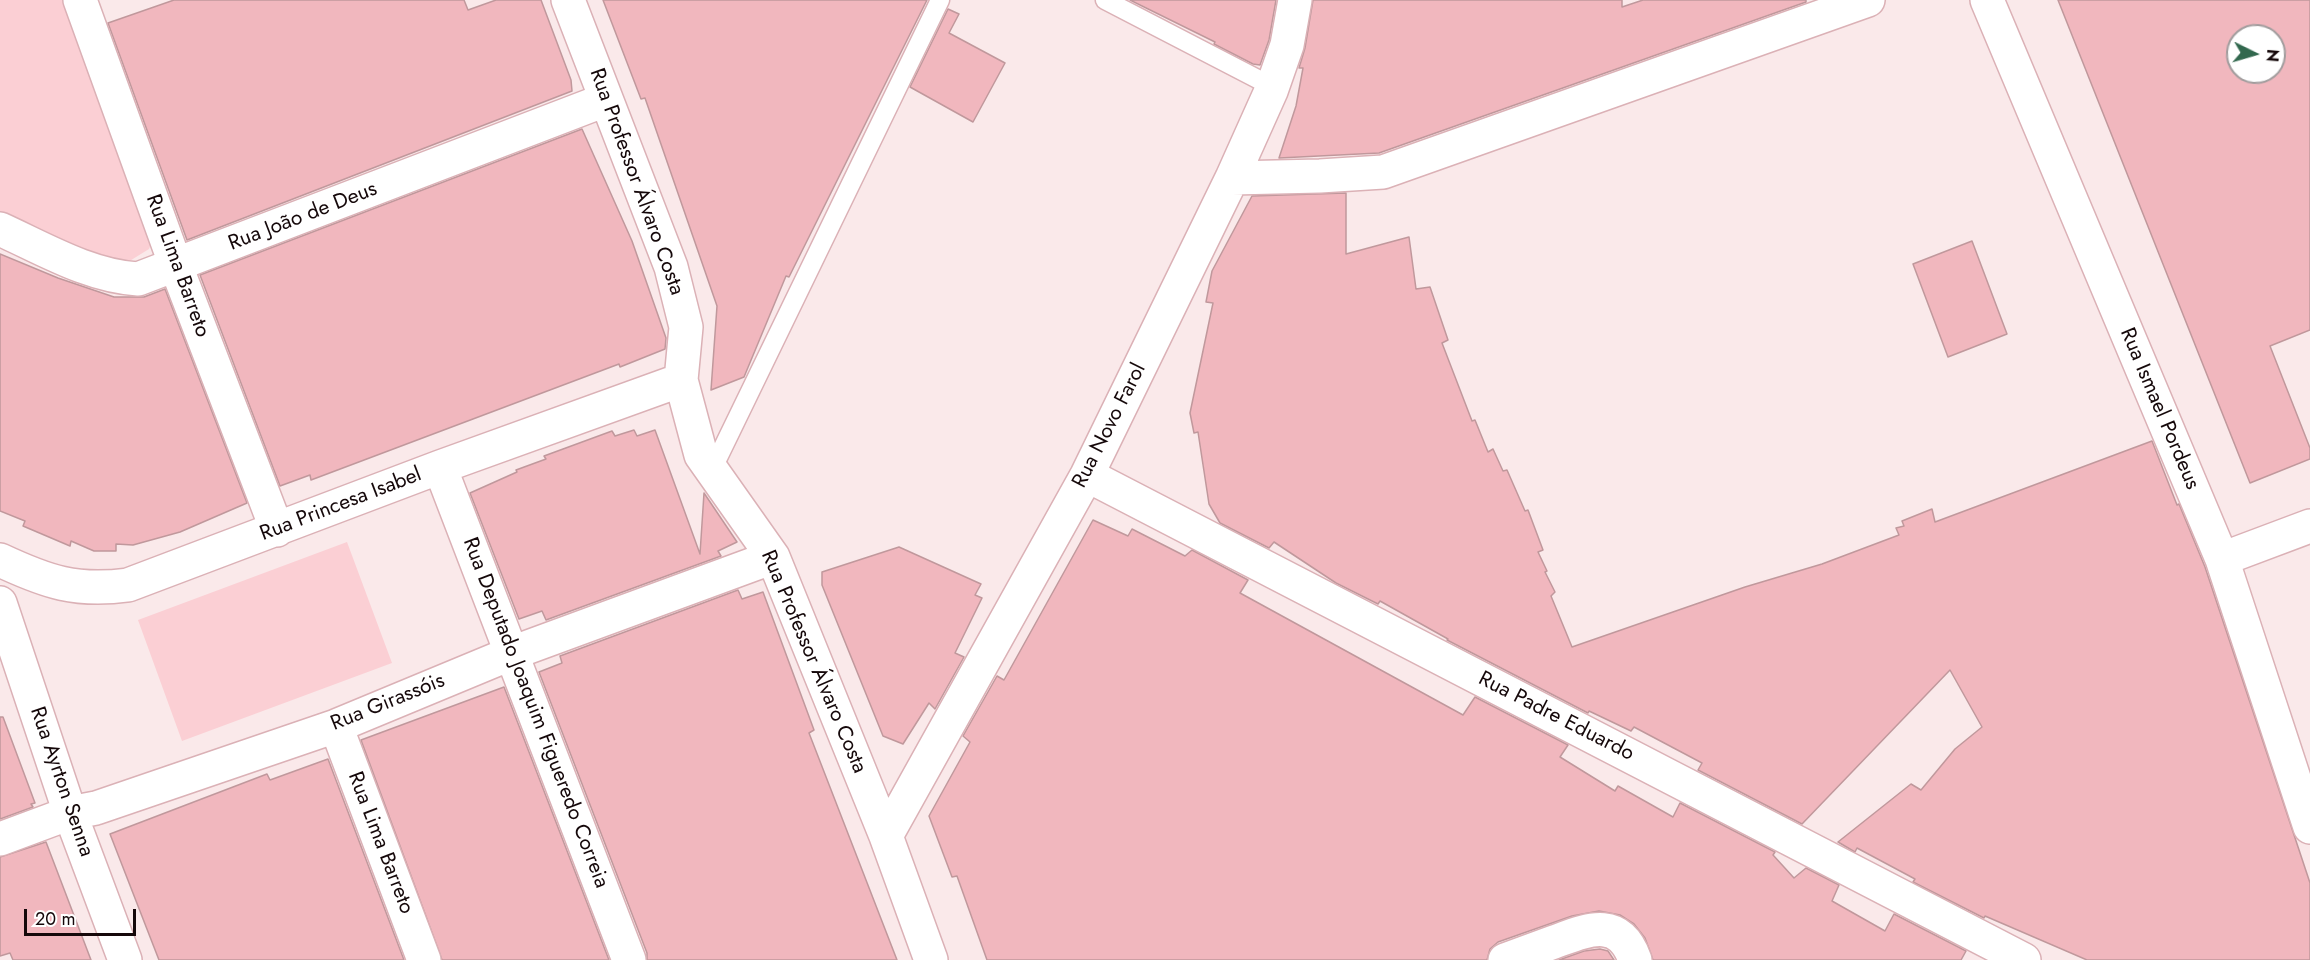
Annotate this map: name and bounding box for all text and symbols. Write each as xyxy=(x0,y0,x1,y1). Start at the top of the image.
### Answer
north arrow xyxy=(2226,24,2286,84)
text: N xyxy=(2260,48,2284,63)
street label: Rua Professor Álvaro Costa xyxy=(583,65,689,299)
street label: Rua João de Deus xyxy=(225,177,381,257)
street label: Rua Lima Barreto xyxy=(139,191,215,341)
street label: Rua Ismael Pordeus xyxy=(2114,324,2204,494)
street label: Rua Novo Farol xyxy=(1068,359,1152,493)
street label: Rua Princesa Isabel xyxy=(257,463,425,547)
street label: Rua Deputado Joaquim Figueredo Correia xyxy=(456,534,614,892)
street label: Rua Professor Álvaro Costa xyxy=(755,547,871,777)
street label: Rua Padre Eduardo xyxy=(1474,667,1638,767)
street label: Rua Girassóis xyxy=(327,669,449,737)
street label: Rua Ayrton Senna xyxy=(24,704,98,860)
street label: Rua Lima Barreto xyxy=(341,768,419,918)
scale bar xyxy=(27,897,140,935)
text: 20 m xyxy=(35,906,75,932)

